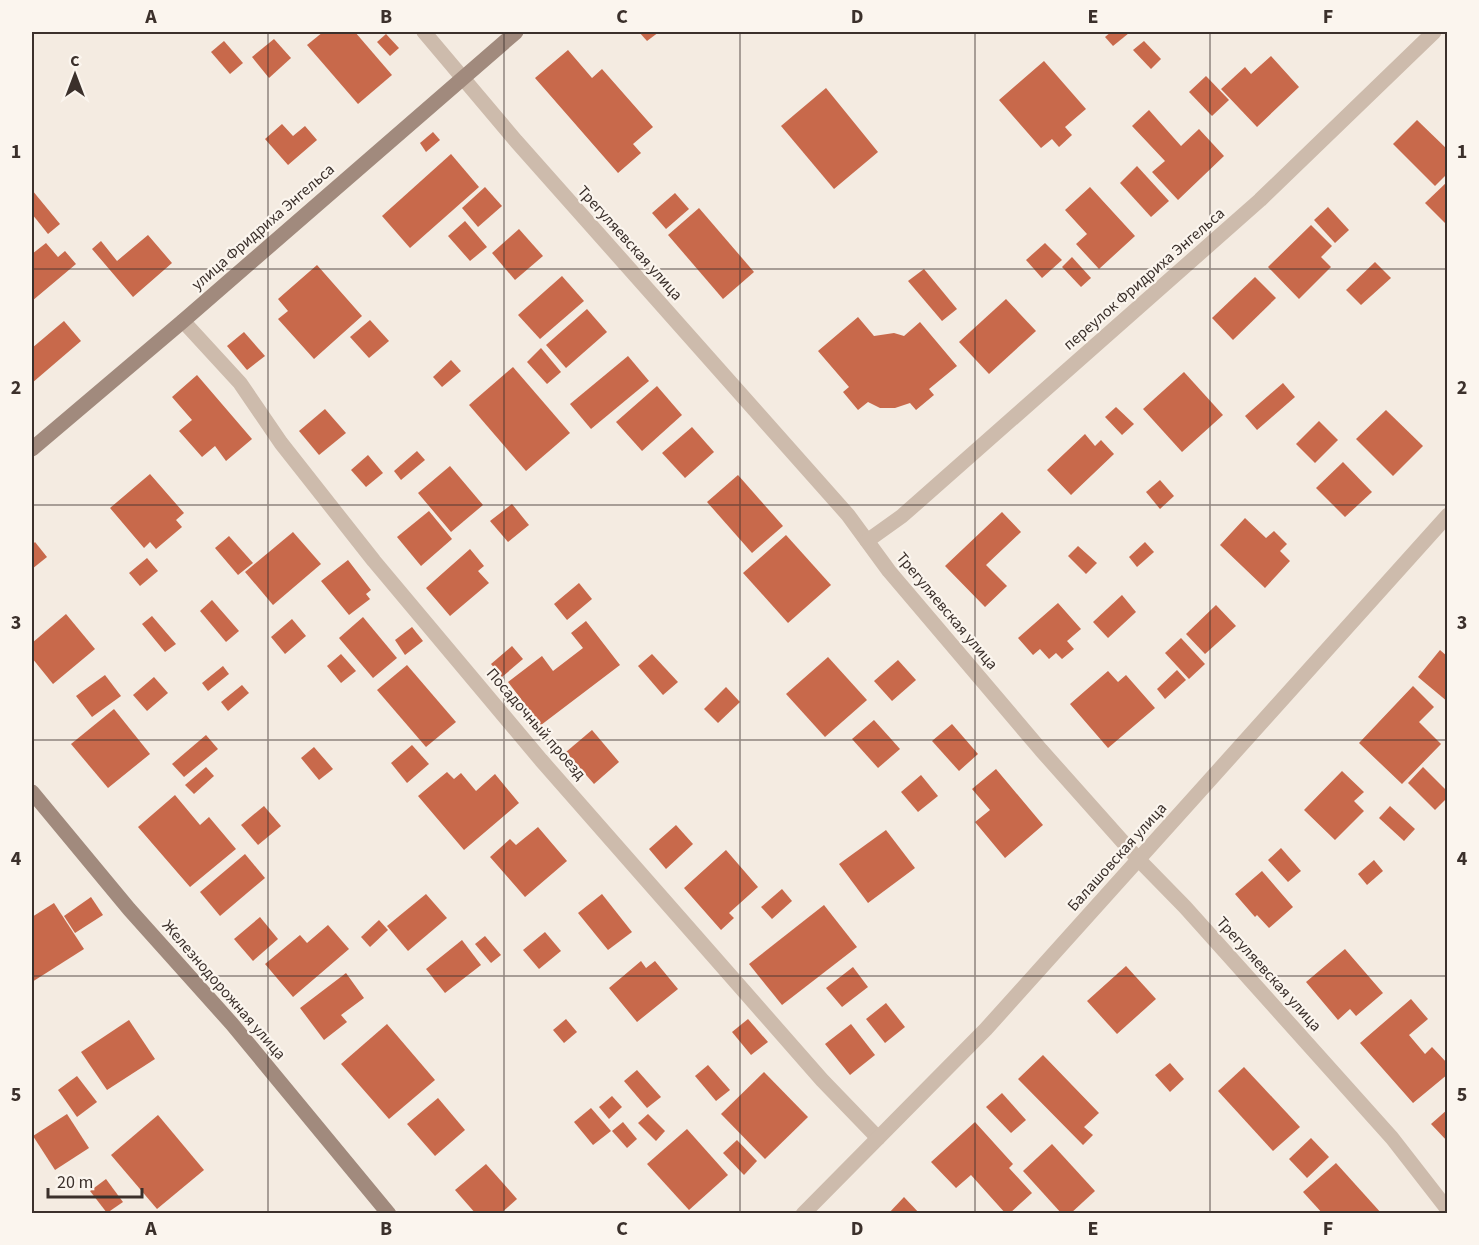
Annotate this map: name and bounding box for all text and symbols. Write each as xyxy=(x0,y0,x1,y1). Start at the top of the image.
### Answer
text: A xyxy=(144,3,157,31)
text: B xyxy=(380,3,392,31)
text: C xyxy=(616,3,628,31)
text: D xyxy=(851,3,863,31)
text: E xyxy=(1088,3,1098,31)
text: F xyxy=(1323,3,1333,31)
north arrow xyxy=(45,45,105,105)
text: С xyxy=(70,50,80,72)
text: 1 xyxy=(11,138,21,166)
text: 1 xyxy=(1457,138,1467,166)
street label: улица Фридриха Энгельса xyxy=(187,159,339,295)
street label: Трегуляевская улица xyxy=(572,181,688,305)
street label: переулок Фридриха Энгельса xyxy=(1059,203,1229,355)
text: 2 xyxy=(11,374,21,402)
text: 2 xyxy=(1457,374,1467,402)
street label: Трегуляевская улица xyxy=(891,547,1003,675)
text: 3 xyxy=(11,609,21,637)
text: 3 xyxy=(1457,609,1467,637)
street label: Посадочный проезд xyxy=(481,663,591,785)
street label: Балашовская улица xyxy=(1062,798,1172,916)
text: 4 xyxy=(11,845,22,873)
text: 4 xyxy=(1457,845,1468,873)
street label: Трегуляевская улица xyxy=(1211,912,1327,1036)
street label: Железнодорожная улица xyxy=(157,915,291,1065)
text: 5 xyxy=(11,1081,21,1109)
text: 5 xyxy=(1457,1081,1467,1109)
scale bar xyxy=(48,1161,142,1199)
text: 20 m xyxy=(57,1170,93,1195)
text: A xyxy=(144,1215,157,1243)
text: B xyxy=(380,1215,392,1243)
text: C xyxy=(616,1215,628,1243)
text: D xyxy=(851,1215,863,1243)
text: E xyxy=(1088,1215,1098,1243)
text: F xyxy=(1323,1215,1333,1243)

